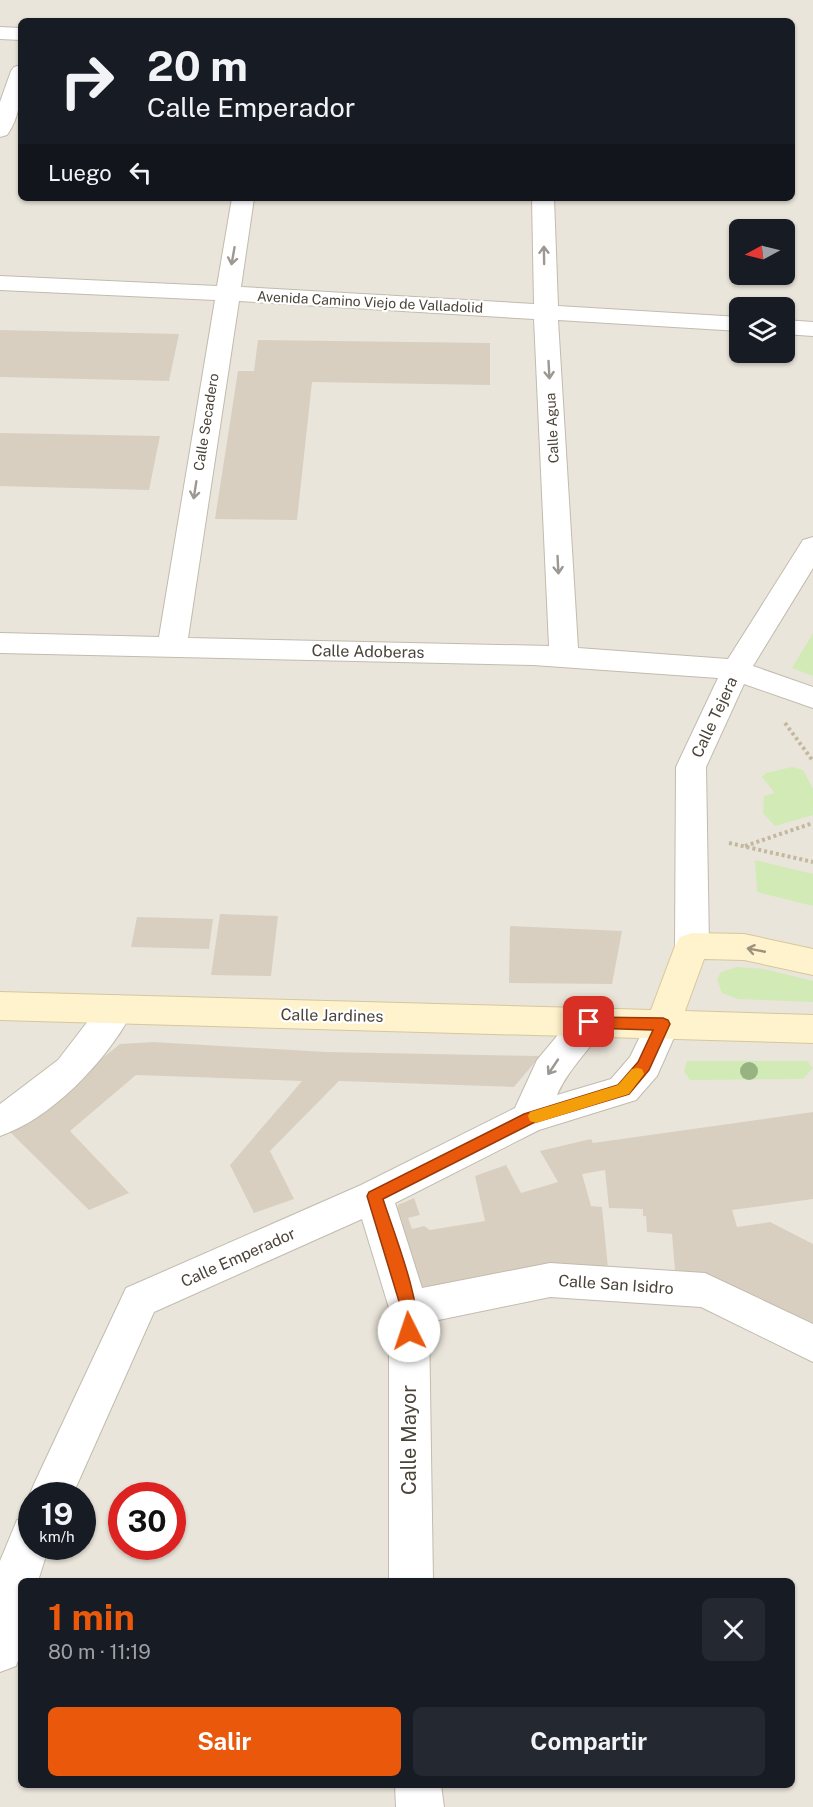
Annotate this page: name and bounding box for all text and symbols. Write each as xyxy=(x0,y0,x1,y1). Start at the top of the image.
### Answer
text: 20 m xyxy=(147,41,248,90)
icon: right xyxy=(48,42,126,120)
text: Calle Emperador xyxy=(147,91,355,123)
icon: left xyxy=(124,156,157,189)
text: Luego xyxy=(48,160,112,186)
north arrow xyxy=(729,219,795,285)
map controls xyxy=(729,219,795,363)
one-way arrow xyxy=(227,245,238,265)
one-way arrow xyxy=(539,245,550,265)
street label: Avenida Camino Viejo de Valladolid xyxy=(257,288,483,316)
button: layers xyxy=(729,297,795,363)
one-way arrow xyxy=(543,360,554,380)
street label: Calle Secadero xyxy=(190,372,222,472)
street label: Calle Agua xyxy=(542,392,562,464)
one-way arrow xyxy=(190,479,201,499)
one-way arrow xyxy=(553,554,564,574)
street label: Calle Adoberas xyxy=(311,641,425,662)
street label: Calle Tejera xyxy=(687,674,741,761)
one-way arrow xyxy=(747,944,766,955)
pin xyxy=(563,996,614,1047)
street label: Calle Jardines xyxy=(280,1005,384,1026)
icon: arrive xyxy=(572,1005,605,1038)
one-way arrow xyxy=(547,1058,559,1075)
street label: Calle Emperador xyxy=(178,1224,298,1291)
street label: Calle San Isidro xyxy=(558,1271,674,1298)
position arrow xyxy=(377,1299,441,1363)
street label: Calle Mayor xyxy=(397,1385,421,1495)
speed limit sign: 30 xyxy=(108,1482,186,1560)
text: 19 xyxy=(41,1496,73,1532)
text: km/h xyxy=(39,1528,75,1545)
text: 1 min xyxy=(48,1596,135,1638)
button: close xyxy=(702,1598,765,1661)
text: 80 m · 11:19 xyxy=(48,1640,151,1664)
button: Salir xyxy=(48,1707,401,1776)
button: Compartir xyxy=(413,1707,765,1776)

